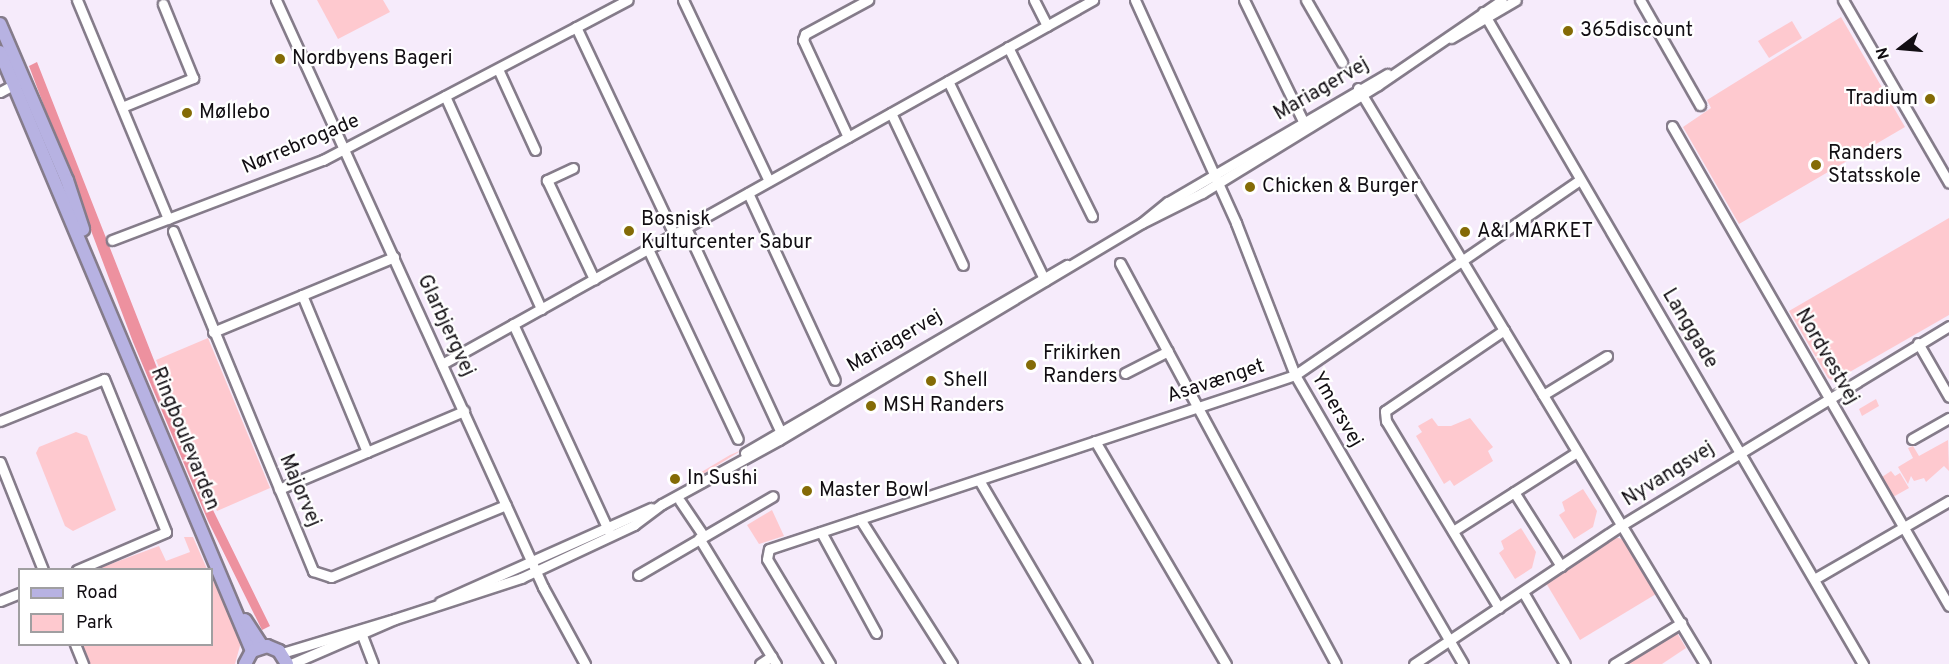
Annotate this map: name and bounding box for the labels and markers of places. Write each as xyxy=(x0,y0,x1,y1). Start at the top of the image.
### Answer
place label: 365discount xyxy=(1580,19,1693,43)
marker: 365discount xyxy=(1561,24,1575,38)
place label: Nordbyens Bageri xyxy=(292,47,453,71)
marker: Nordbyens Bageri xyxy=(273,52,287,66)
place label: Tradium xyxy=(1845,87,1918,111)
marker: Tradium xyxy=(1923,92,1937,106)
place label: Møllebo xyxy=(199,101,270,125)
marker: Møllebo xyxy=(180,106,194,120)
place label: Randers Statsskole xyxy=(1828,142,1921,189)
marker: Randers Statsskole xyxy=(1809,158,1823,172)
place label: Chicken & Burger xyxy=(1262,175,1418,199)
marker: Chicken & Burger xyxy=(1243,180,1257,194)
place label: Bosnisk Kulturcenter Sabur xyxy=(641,208,812,255)
place label: A&I MARKET xyxy=(1477,220,1593,244)
marker: Bosnisk Kulturcenter Sabur xyxy=(622,224,636,238)
marker: A&I MARKET xyxy=(1458,225,1472,239)
place label: Frikirken Randers xyxy=(1043,342,1121,389)
marker: Frikirken Randers xyxy=(1024,358,1038,372)
place label: Shell xyxy=(943,369,988,393)
marker: Shell xyxy=(924,374,938,388)
place label: MSH Randers xyxy=(883,394,1004,418)
marker: MSH Randers xyxy=(864,399,878,413)
place label: In Sushi xyxy=(687,467,758,491)
marker: In Sushi xyxy=(668,472,682,486)
place label: Master Bowl xyxy=(819,479,929,503)
marker: Master Bowl xyxy=(800,484,814,498)

